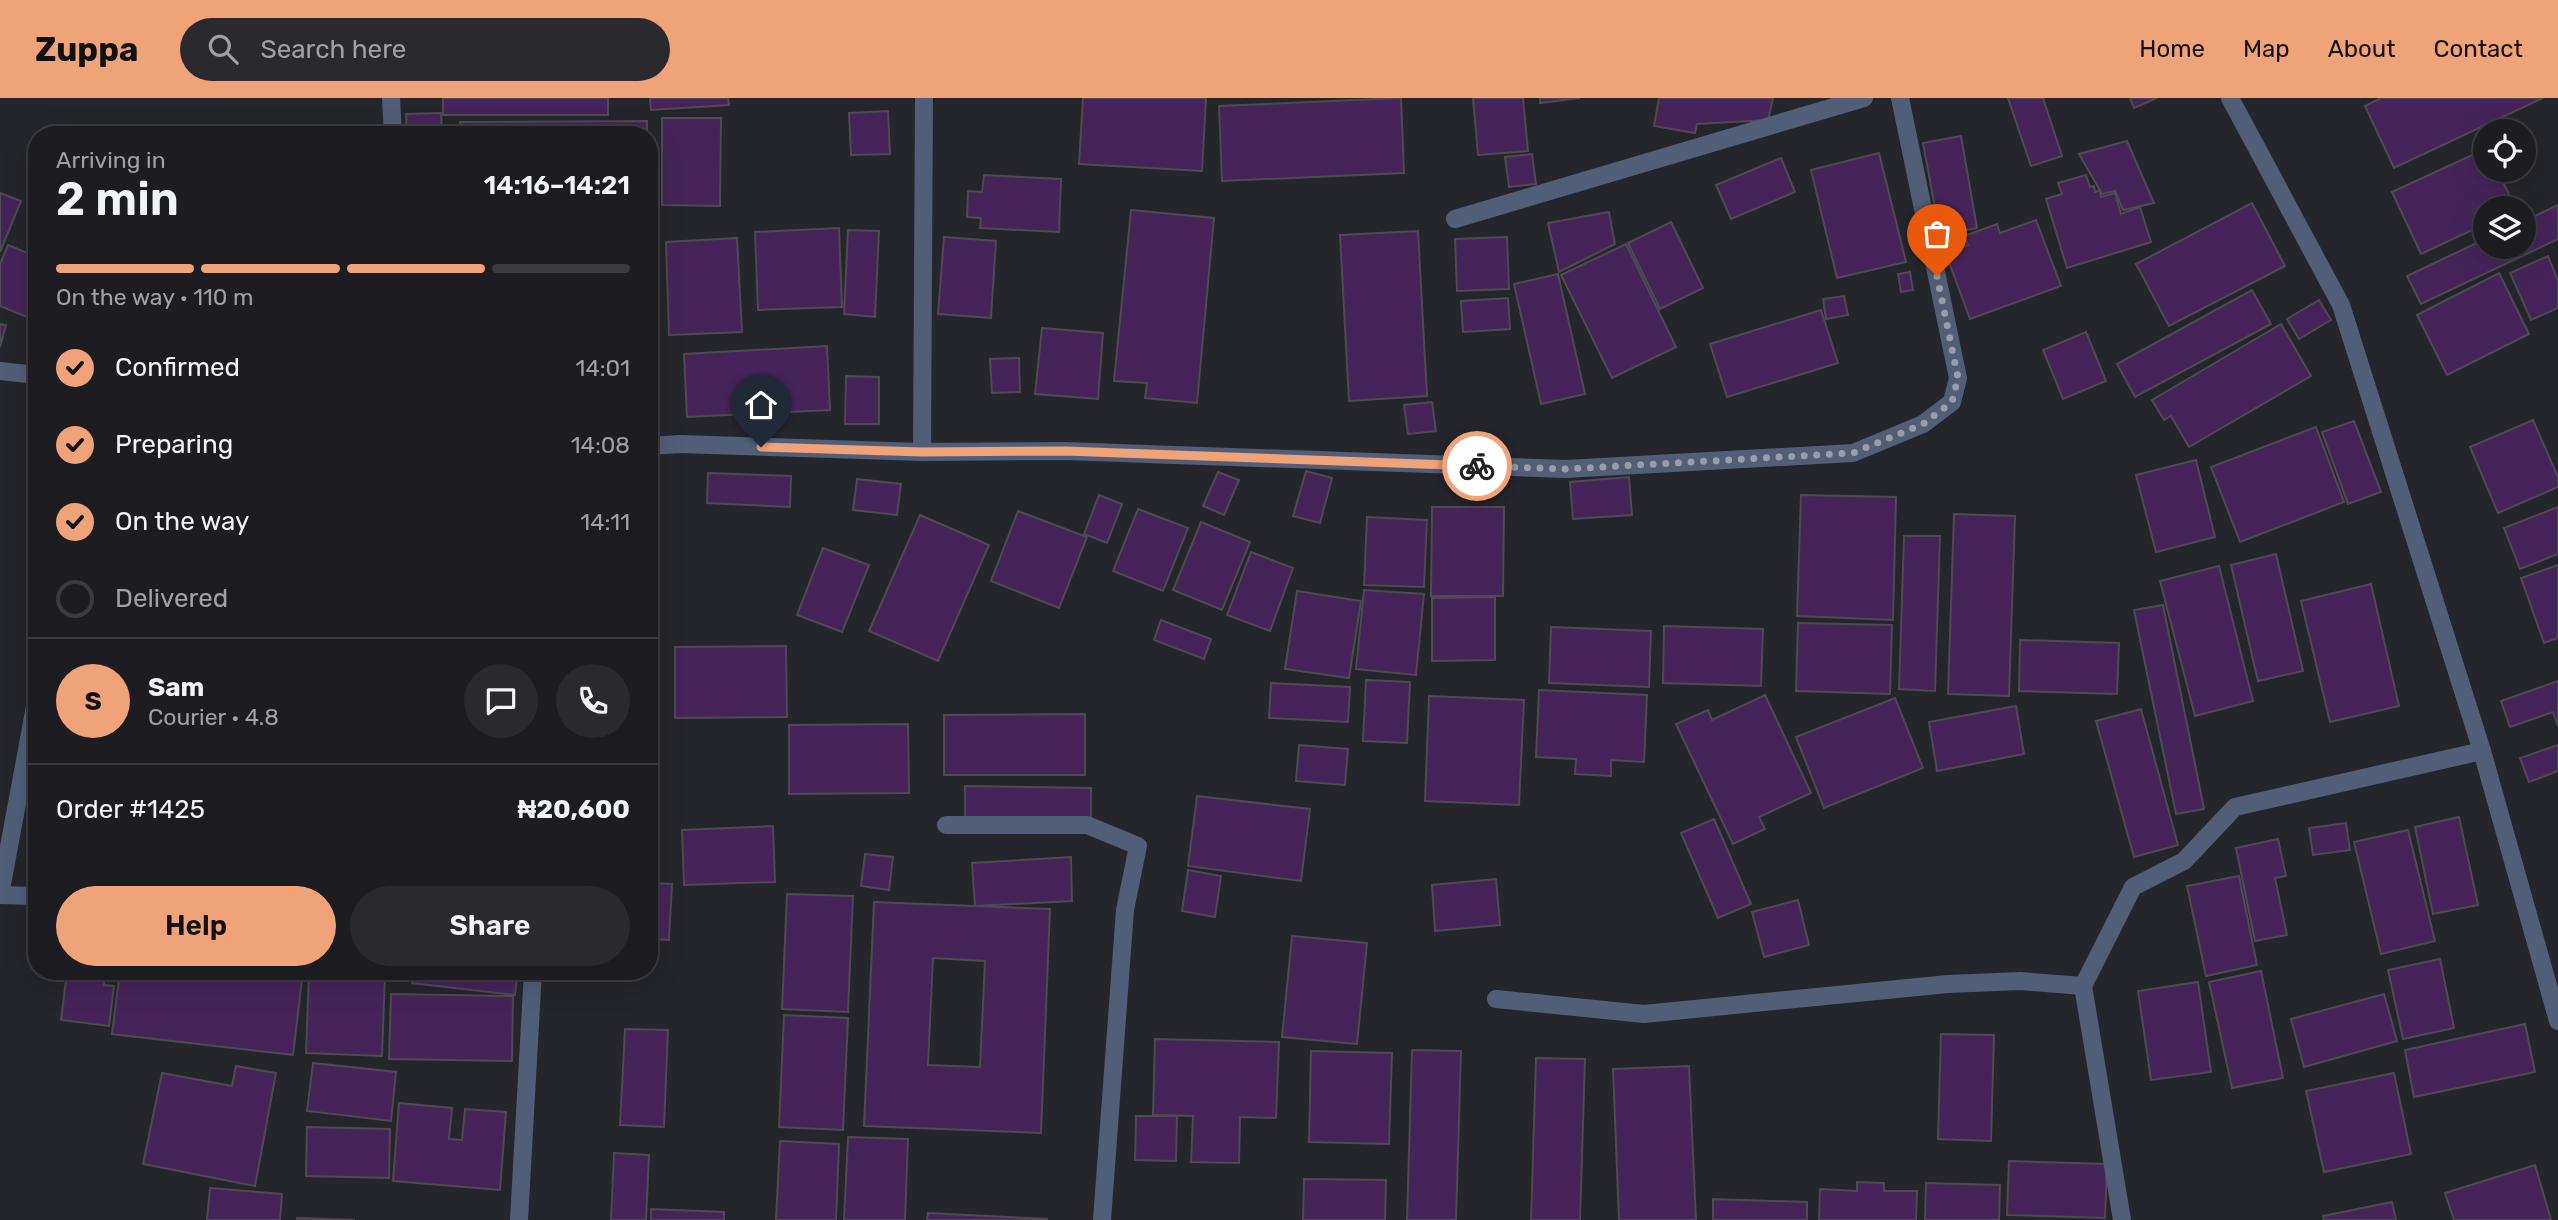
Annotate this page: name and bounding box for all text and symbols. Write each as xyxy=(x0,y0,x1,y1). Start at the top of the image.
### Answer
search box xyxy=(180,18,670,81)
text: Zuppa xyxy=(35,30,138,69)
icon: search xyxy=(204,30,242,68)
text: Search here xyxy=(260,34,406,65)
text: Home xyxy=(2139,35,2205,63)
text: Map xyxy=(2243,35,2290,63)
text: About xyxy=(2328,35,2396,63)
text: Contact xyxy=(2434,35,2523,63)
map controls xyxy=(2473,119,2536,259)
button: locate xyxy=(2473,119,2536,182)
text: Arriving in xyxy=(56,146,166,174)
text: 14:16–14:21 xyxy=(484,170,630,201)
text: 2 min xyxy=(56,172,179,227)
button: layers xyxy=(2473,196,2536,259)
pin xyxy=(1907,204,1967,276)
icon: bag xyxy=(1918,215,1956,253)
text: On the way · 110 m xyxy=(56,283,254,311)
icon: check xyxy=(56,349,94,387)
text: Confirmed xyxy=(115,352,240,383)
text: 14:01 xyxy=(576,354,630,382)
pin xyxy=(731,375,791,447)
icon: home xyxy=(742,386,780,424)
icon: check xyxy=(56,426,94,464)
text: Preparing xyxy=(115,429,233,460)
text: 14:08 xyxy=(571,431,630,459)
courier xyxy=(1442,431,1512,501)
icon: bike xyxy=(1458,447,1496,485)
icon: check xyxy=(56,503,94,541)
text: On the way xyxy=(115,506,249,537)
text: 14:11 xyxy=(580,508,630,536)
text: Delivered xyxy=(115,583,228,614)
button: chat xyxy=(464,664,538,738)
button: phone xyxy=(556,664,630,738)
text: Sam xyxy=(148,672,204,703)
text: S xyxy=(84,686,102,717)
text: Courier · 4.8 xyxy=(148,703,279,731)
text: Order #1425 xyxy=(56,794,205,825)
text: ₦20,600 xyxy=(517,794,630,825)
button: Help xyxy=(56,886,336,966)
button: Share xyxy=(350,886,630,966)

